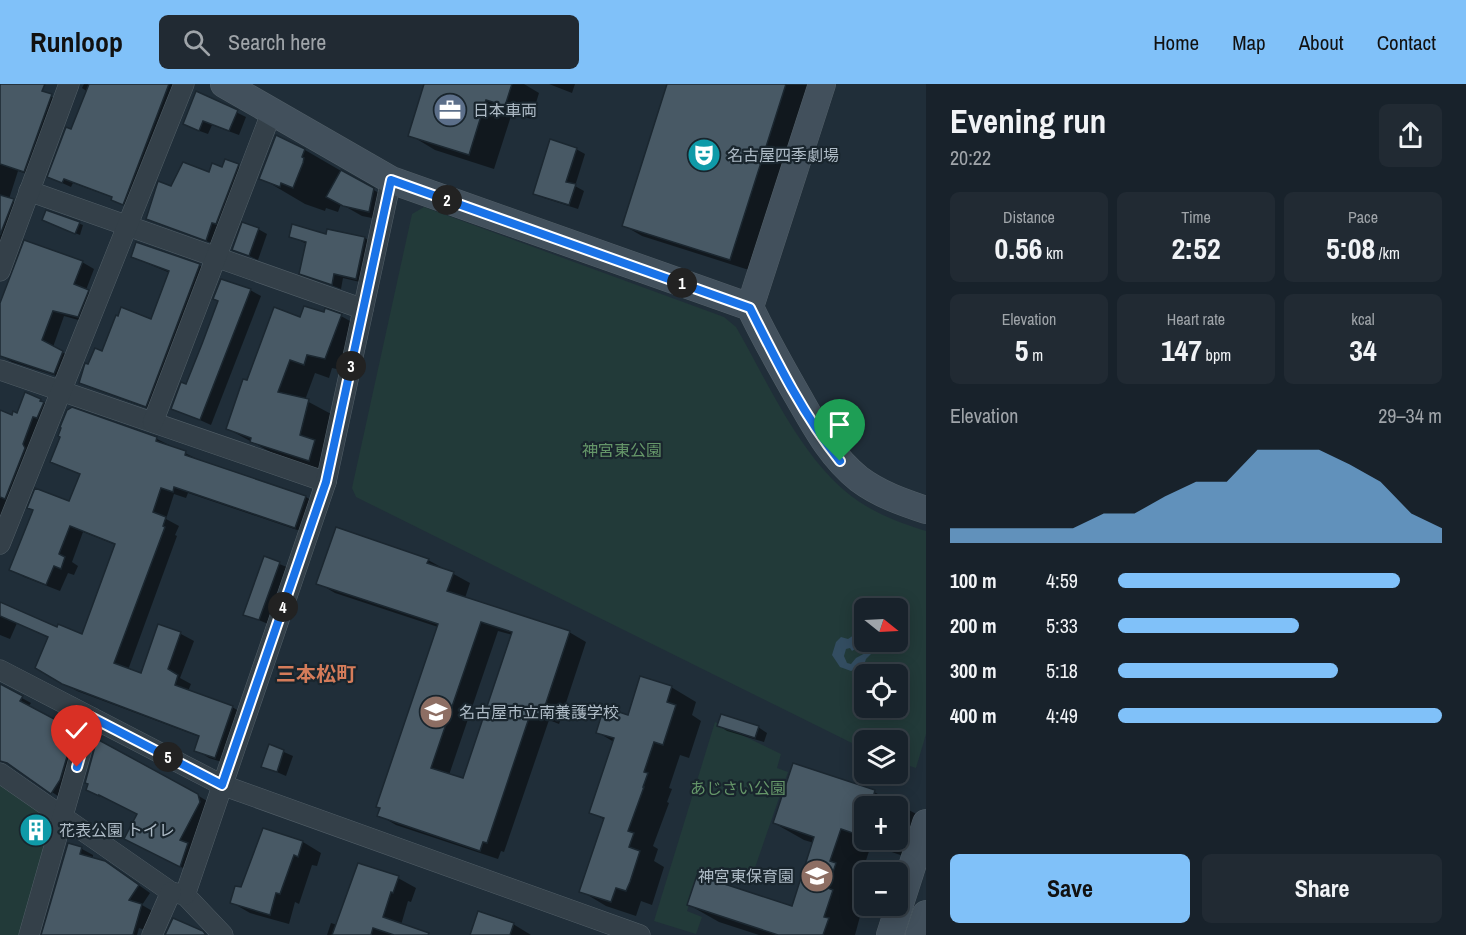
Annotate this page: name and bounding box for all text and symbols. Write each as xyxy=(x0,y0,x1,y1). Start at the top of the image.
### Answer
search box xyxy=(159,15,579,69)
text: Runloop xyxy=(30,23,123,61)
icon: search xyxy=(180,26,213,59)
text: Search here xyxy=(228,27,326,57)
text: Home xyxy=(1153,28,1199,57)
text: Map xyxy=(1232,28,1266,57)
text: About xyxy=(1299,28,1344,57)
text: Contact xyxy=(1377,28,1436,57)
office icon: 日本車両 xyxy=(432,92,468,128)
place label: 日本車両 xyxy=(473,99,537,121)
text: Evening run xyxy=(950,99,1106,143)
button: share xyxy=(1379,104,1442,167)
theatre icon: 名古屋四季劇場 xyxy=(686,137,722,173)
place label: 名古屋四季劇場 xyxy=(727,144,839,166)
text: 20:22 xyxy=(950,144,991,171)
pin: 2 xyxy=(432,185,462,215)
text: 2 xyxy=(443,189,451,211)
text: Distance xyxy=(1003,206,1055,228)
text: Time xyxy=(1181,206,1211,228)
text: Pace xyxy=(1348,206,1378,228)
text: 0.56 xyxy=(994,228,1042,268)
text: 2:52 xyxy=(1171,228,1221,268)
text: 5:08 xyxy=(1326,228,1375,268)
text: km xyxy=(1042,242,1064,264)
text: /km xyxy=(1375,242,1400,264)
pin: 1 xyxy=(667,268,697,298)
text: 1 xyxy=(678,272,686,294)
text: Elevation xyxy=(1002,308,1056,330)
text: Heart rate xyxy=(1167,308,1225,330)
text: kcal xyxy=(1351,308,1375,330)
text: 5 xyxy=(1015,330,1029,370)
text: 147 xyxy=(1161,330,1202,370)
text: 34 xyxy=(1349,330,1377,370)
text: m xyxy=(1029,344,1043,366)
text: bpm xyxy=(1202,344,1231,366)
pin: 3 xyxy=(336,351,366,381)
text: 3 xyxy=(347,355,355,377)
pin xyxy=(814,399,865,461)
text: Elevation xyxy=(950,402,1018,429)
text: 29–34 m xyxy=(1378,402,1442,429)
icon: arrive xyxy=(823,408,856,441)
park label: 神宮東公園 xyxy=(582,439,662,461)
text: 100 m xyxy=(950,567,997,594)
text: 4:59 xyxy=(1046,567,1078,594)
pin: 4 xyxy=(268,592,298,622)
text: 4 xyxy=(279,596,287,618)
north arrow xyxy=(854,598,908,652)
map controls xyxy=(854,598,908,916)
text: 200 m xyxy=(950,612,997,639)
text: 5:33 xyxy=(1046,612,1078,639)
text: 300 m xyxy=(950,657,997,684)
text: 5:18 xyxy=(1046,657,1078,684)
district label: 三本松町 xyxy=(276,660,356,687)
button: locate xyxy=(854,664,908,718)
school or university icon: 名古屋市立南養護学校 xyxy=(418,694,454,730)
place label: 名古屋市立南養護学校 xyxy=(459,701,619,723)
text: 400 m xyxy=(950,702,997,729)
text: 4:49 xyxy=(1046,702,1078,729)
pin xyxy=(51,705,102,767)
icon: check xyxy=(60,714,93,747)
button: layers xyxy=(854,730,908,784)
pin: 5 xyxy=(153,742,183,772)
text: 5 xyxy=(164,746,172,768)
park label: あじさい公園 xyxy=(690,777,786,799)
button: + xyxy=(854,796,908,850)
building icon: 花表公園 トイレ xyxy=(18,812,54,848)
place label: 花表公園 トイレ xyxy=(59,819,175,841)
button: Save xyxy=(950,854,1190,923)
button: Share xyxy=(1202,854,1442,923)
school or university icon: 神宮東保育園 xyxy=(799,858,835,894)
button: − xyxy=(854,862,908,916)
place label: 神宮東保育園 xyxy=(698,865,794,887)

